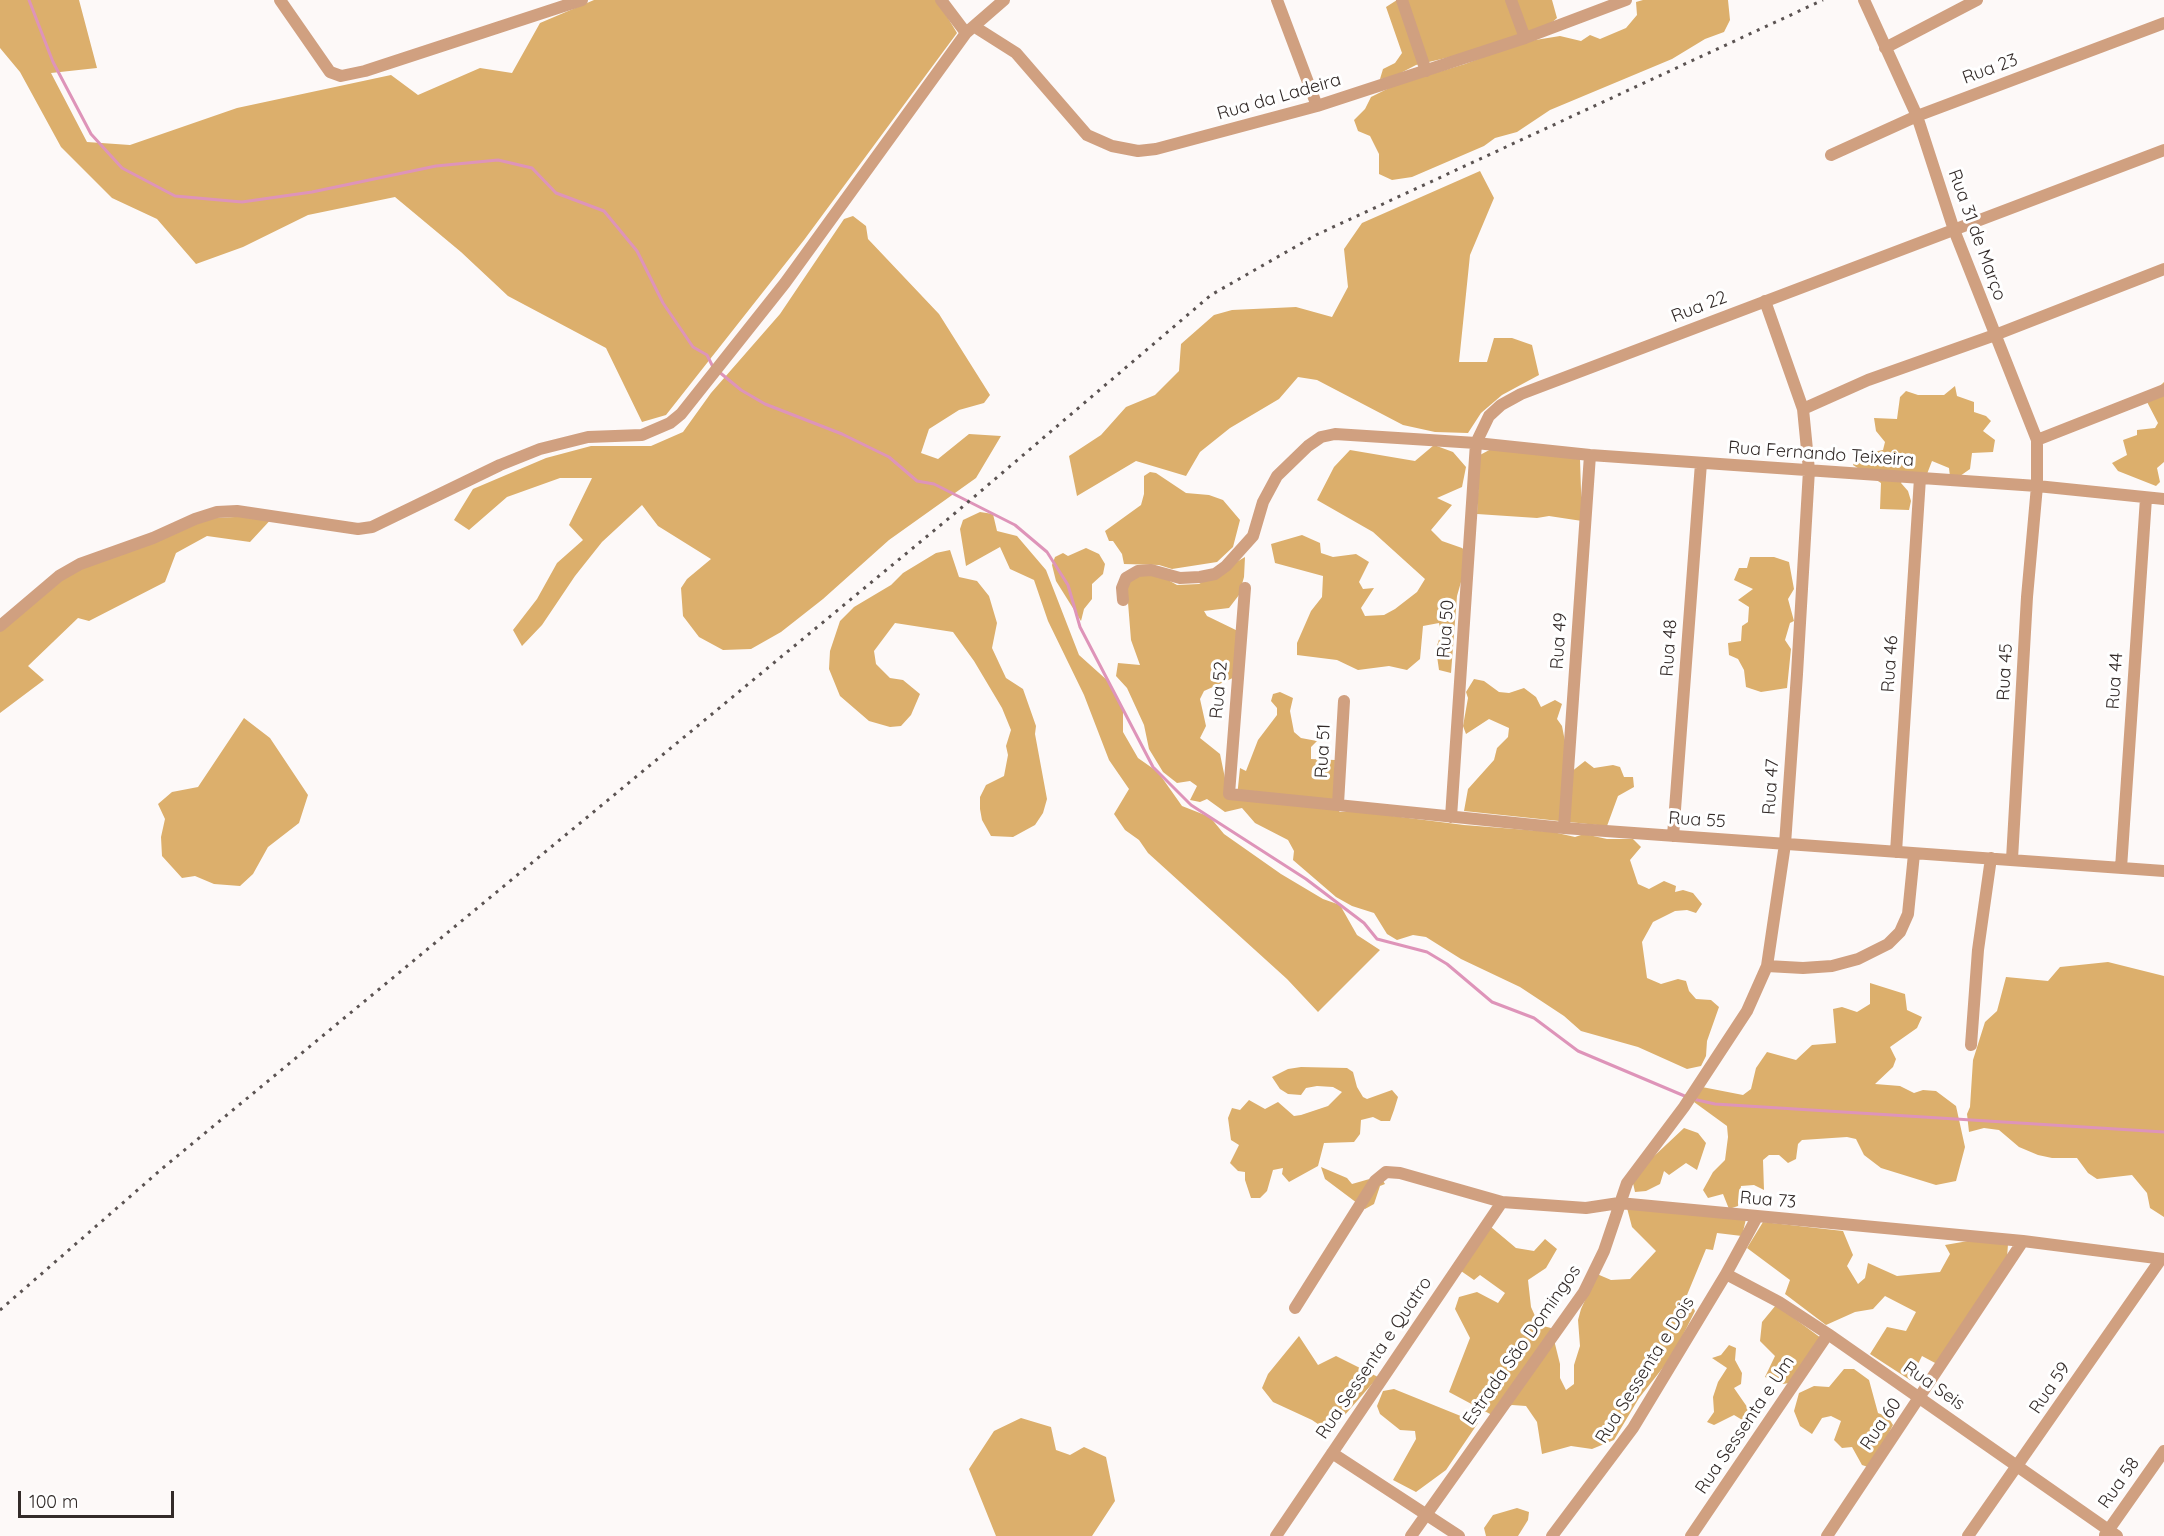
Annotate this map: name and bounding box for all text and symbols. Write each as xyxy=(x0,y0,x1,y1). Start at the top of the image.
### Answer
street label: Rua 23 xyxy=(1959,49,2021,89)
street label: Rua da Ladeira xyxy=(1215,69,1343,125)
street label: Rua 31 de Março xyxy=(1943,167,2011,303)
street label: Rua 22 xyxy=(1668,287,1730,327)
street label: Rua Fernando Teixeira xyxy=(1727,437,1915,471)
street label: Rua 50 xyxy=(1433,599,1459,659)
street label: Rua 49 xyxy=(1546,612,1572,670)
street label: Rua 48 xyxy=(1656,619,1682,677)
street label: Rua 46 xyxy=(1877,635,1903,693)
street label: Rua 45 xyxy=(1993,643,2017,701)
street label: Rua 44 xyxy=(2102,652,2128,710)
street label: Rua 52 xyxy=(1206,660,1232,720)
street label: Rua 51 xyxy=(1311,723,1335,779)
street label: Rua 47 xyxy=(1758,758,1784,816)
street label: Rua 55 xyxy=(1668,807,1726,833)
street label: Rua 73 xyxy=(1739,1187,1797,1213)
street label: Estrada São Domingos xyxy=(1458,1261,1586,1429)
street label: Rua Sessenta e Quatro xyxy=(1312,1273,1436,1443)
street label: Rua Sessenta e Dois xyxy=(1591,1293,1699,1447)
street label: Rua Sessenta e Um xyxy=(1691,1352,1799,1498)
street label: Rua Seis xyxy=(1899,1357,1969,1415)
street label: Rua 59 xyxy=(2025,1358,2075,1418)
street label: Rua 60 xyxy=(1856,1394,1906,1454)
street label: Rua 58 xyxy=(2094,1453,2144,1513)
scale bar xyxy=(21,1479,177,1517)
text: 100 m xyxy=(29,1490,78,1513)

